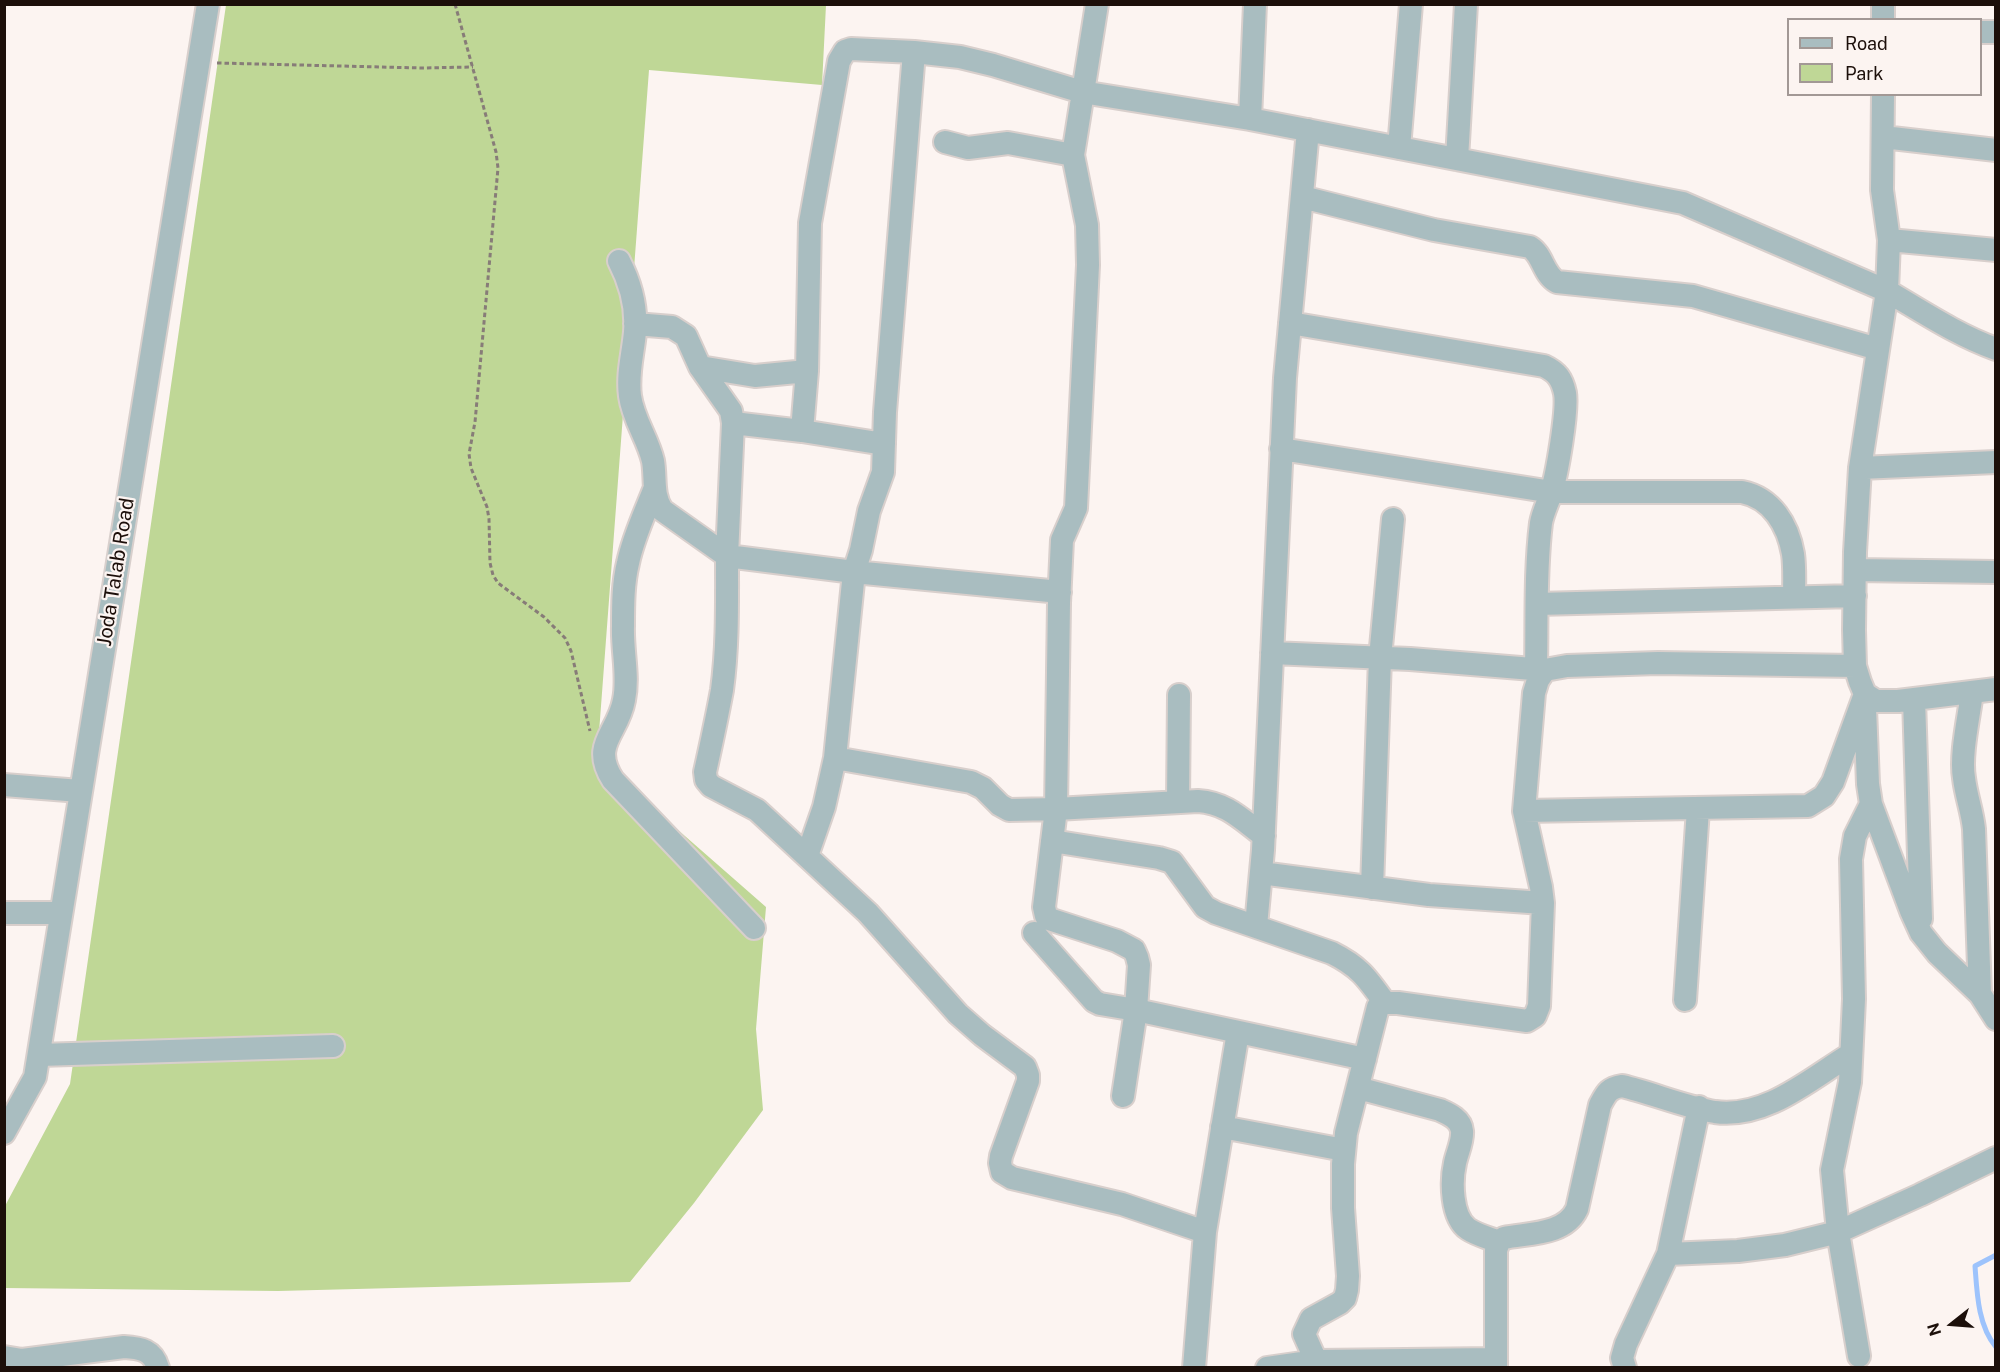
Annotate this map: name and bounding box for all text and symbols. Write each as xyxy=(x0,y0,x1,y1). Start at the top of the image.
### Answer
legend xyxy=(1787,18,1982,96)
text: Road xyxy=(1845,33,1888,54)
text: Park xyxy=(1845,63,1883,84)
street label: Joda Talab Road xyxy=(92,496,140,648)
north arrow xyxy=(1922,1294,1982,1354)
text: N xyxy=(1923,1321,1945,1338)

